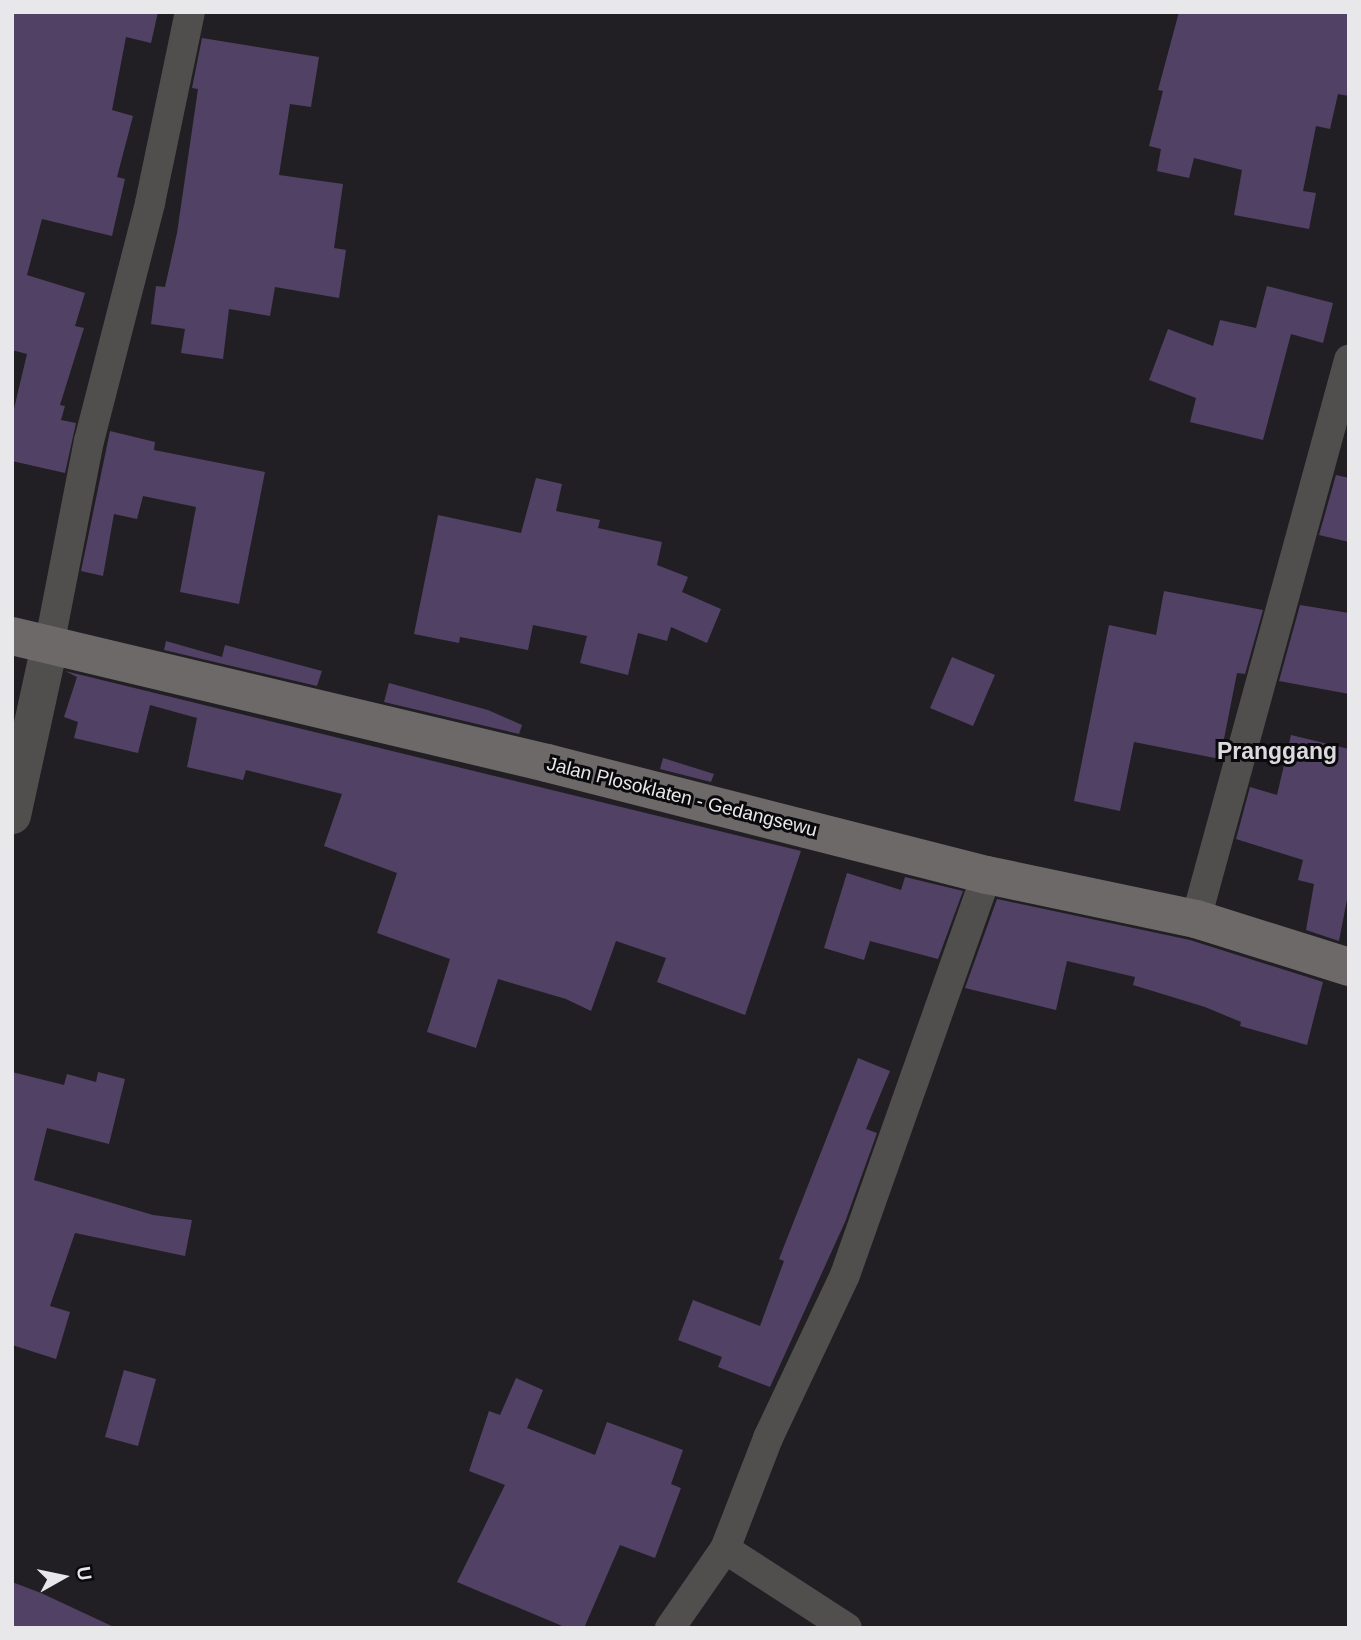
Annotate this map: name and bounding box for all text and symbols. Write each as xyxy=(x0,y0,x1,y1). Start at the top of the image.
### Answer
district label: Pranggang xyxy=(1217,737,1337,765)
street label: Jalan Plosoklaten - Gedangsewu xyxy=(544,752,820,842)
north arrow xyxy=(28,1542,98,1612)
text: U xyxy=(73,1565,96,1582)

